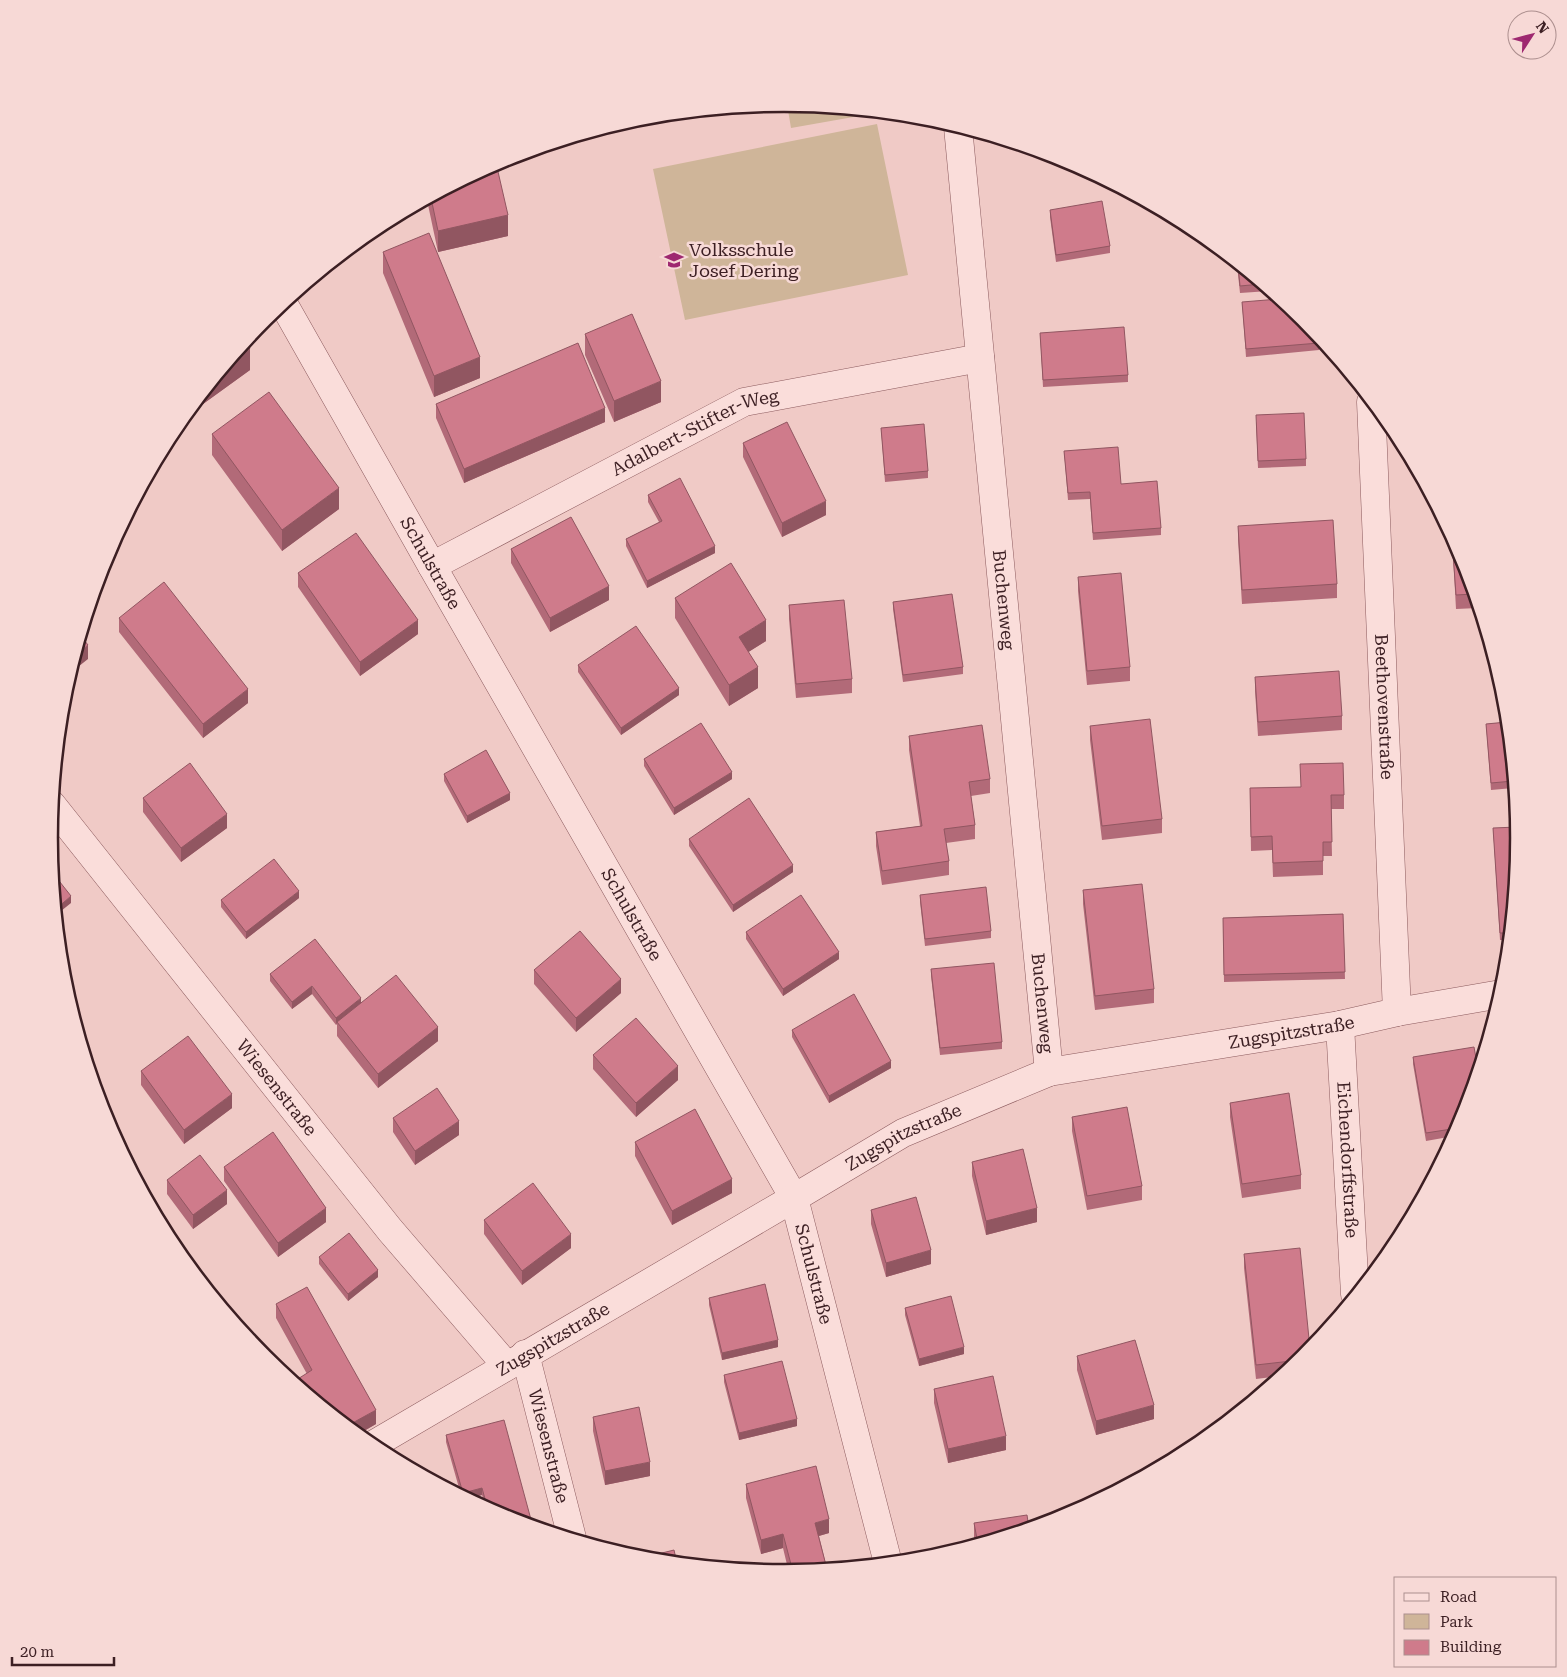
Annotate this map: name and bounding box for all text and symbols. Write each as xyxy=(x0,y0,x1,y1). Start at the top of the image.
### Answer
north arrow xyxy=(1507,10,1557,60)
text: N xyxy=(1533,18,1552,37)
place label: Volksschule Josef Dering xyxy=(689,239,799,281)
school or university icon: Volksschule Josef Dering xyxy=(663,249,685,271)
street label: Adalbert-Stifter-Weg xyxy=(608,385,781,480)
street label: Schulstraße xyxy=(396,513,466,613)
street label: Buchenweg xyxy=(989,549,1019,652)
street label: Beethovenstraße xyxy=(1371,633,1398,780)
street label: Schulstraße xyxy=(597,864,667,964)
street label: Buchenweg xyxy=(1028,952,1058,1055)
street label: Zugspitzstraße xyxy=(1227,1011,1356,1053)
street label: Wiesenstraße xyxy=(232,1035,322,1140)
street label: Eichendorffstraße xyxy=(1333,1081,1363,1239)
street label: Zugspitzstraße xyxy=(842,1099,965,1175)
street label: Schulstraße xyxy=(791,1221,837,1326)
street label: Zugspitzstraße xyxy=(492,1297,613,1380)
street label: Wiesenstraße xyxy=(524,1387,574,1505)
legend xyxy=(1394,1577,1557,1667)
text: Road xyxy=(1440,1588,1477,1606)
text: Park xyxy=(1440,1613,1474,1631)
scale bar xyxy=(12,1634,115,1666)
text: Building xyxy=(1440,1638,1502,1656)
text: 20 m xyxy=(20,1643,55,1661)

